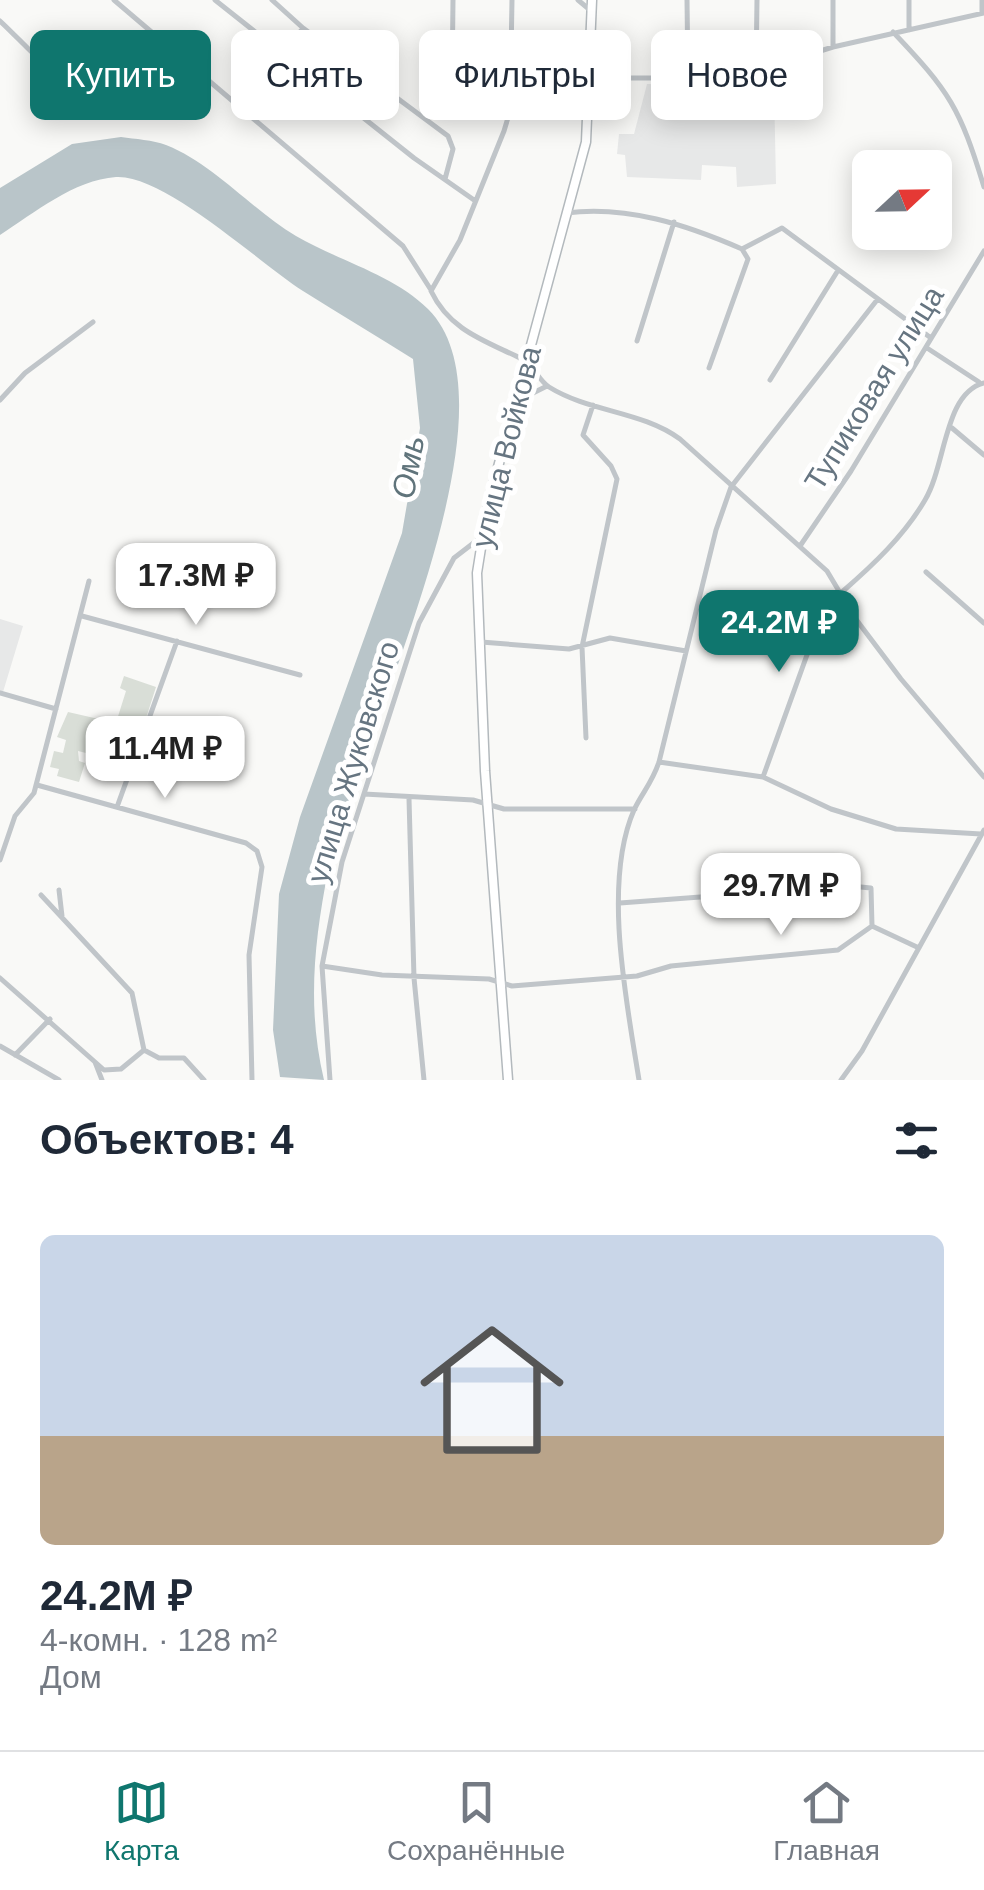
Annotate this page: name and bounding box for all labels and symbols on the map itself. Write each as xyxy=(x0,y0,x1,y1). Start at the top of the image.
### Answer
north arrow xyxy=(852,150,952,250)
street label: Тупиковая улица xyxy=(798,280,950,496)
street label: улица Войкова xyxy=(465,342,547,551)
water label: Омь xyxy=(385,433,431,501)
pin: 17.3M ₽ xyxy=(104,543,288,628)
pin: 24.2M ₽ xyxy=(687,590,871,675)
street label: улица Жуковского xyxy=(301,637,405,887)
pin: 11.4M ₽ xyxy=(73,716,257,801)
pin: 29.7M ₽ xyxy=(689,853,873,938)

